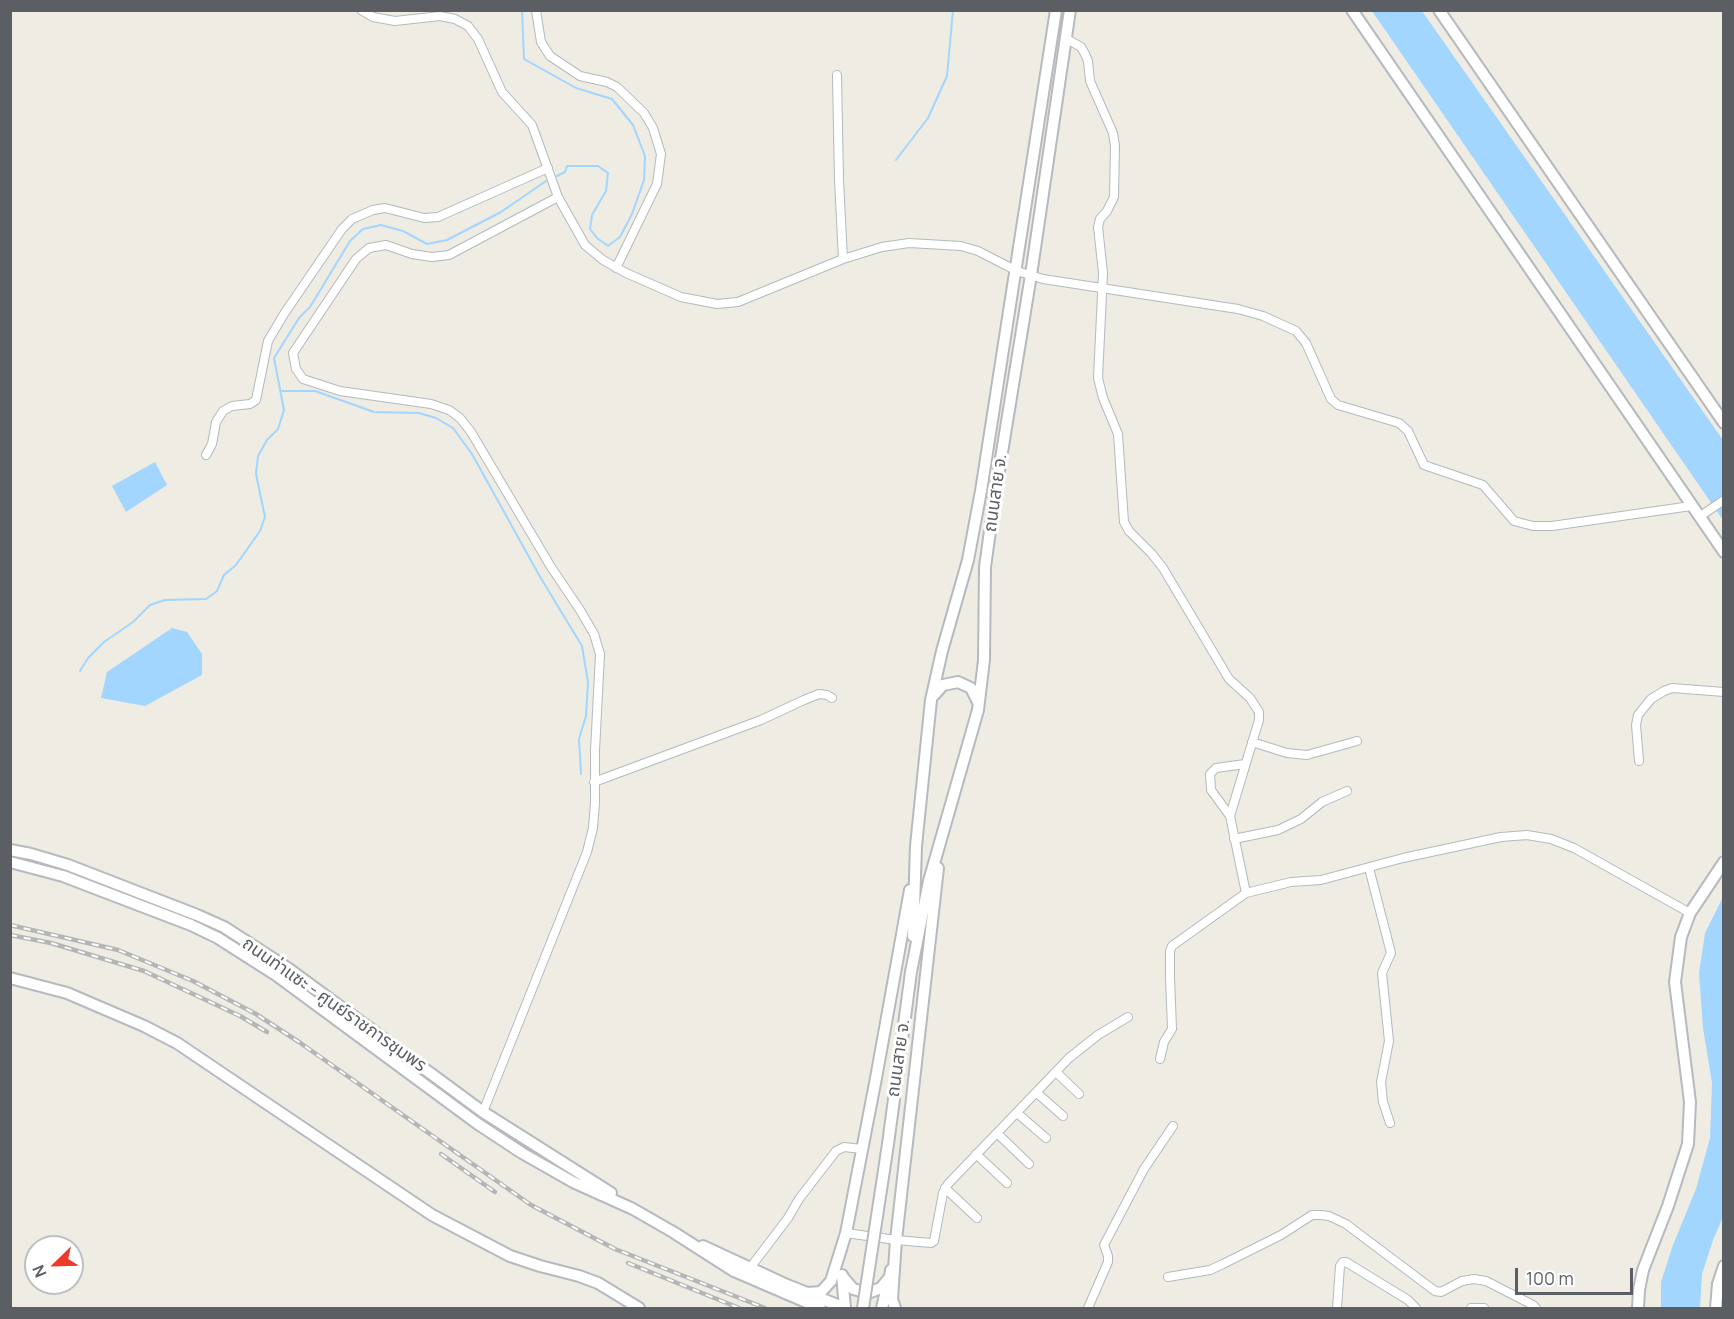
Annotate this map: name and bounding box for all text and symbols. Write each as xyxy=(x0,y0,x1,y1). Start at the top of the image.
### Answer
street label: ถนนสาย จ. xyxy=(980,452,1012,534)
street label: ถนนท่าแซะ - ศูนย์ราชการชุมพร xyxy=(238,933,430,1077)
street label: ถนนสาย จ. xyxy=(883,1017,915,1099)
north arrow xyxy=(24,1235,84,1295)
scale bar xyxy=(1518,1256,1636,1294)
text: N xyxy=(27,1262,52,1281)
text: 100 m xyxy=(1526,1266,1574,1290)

